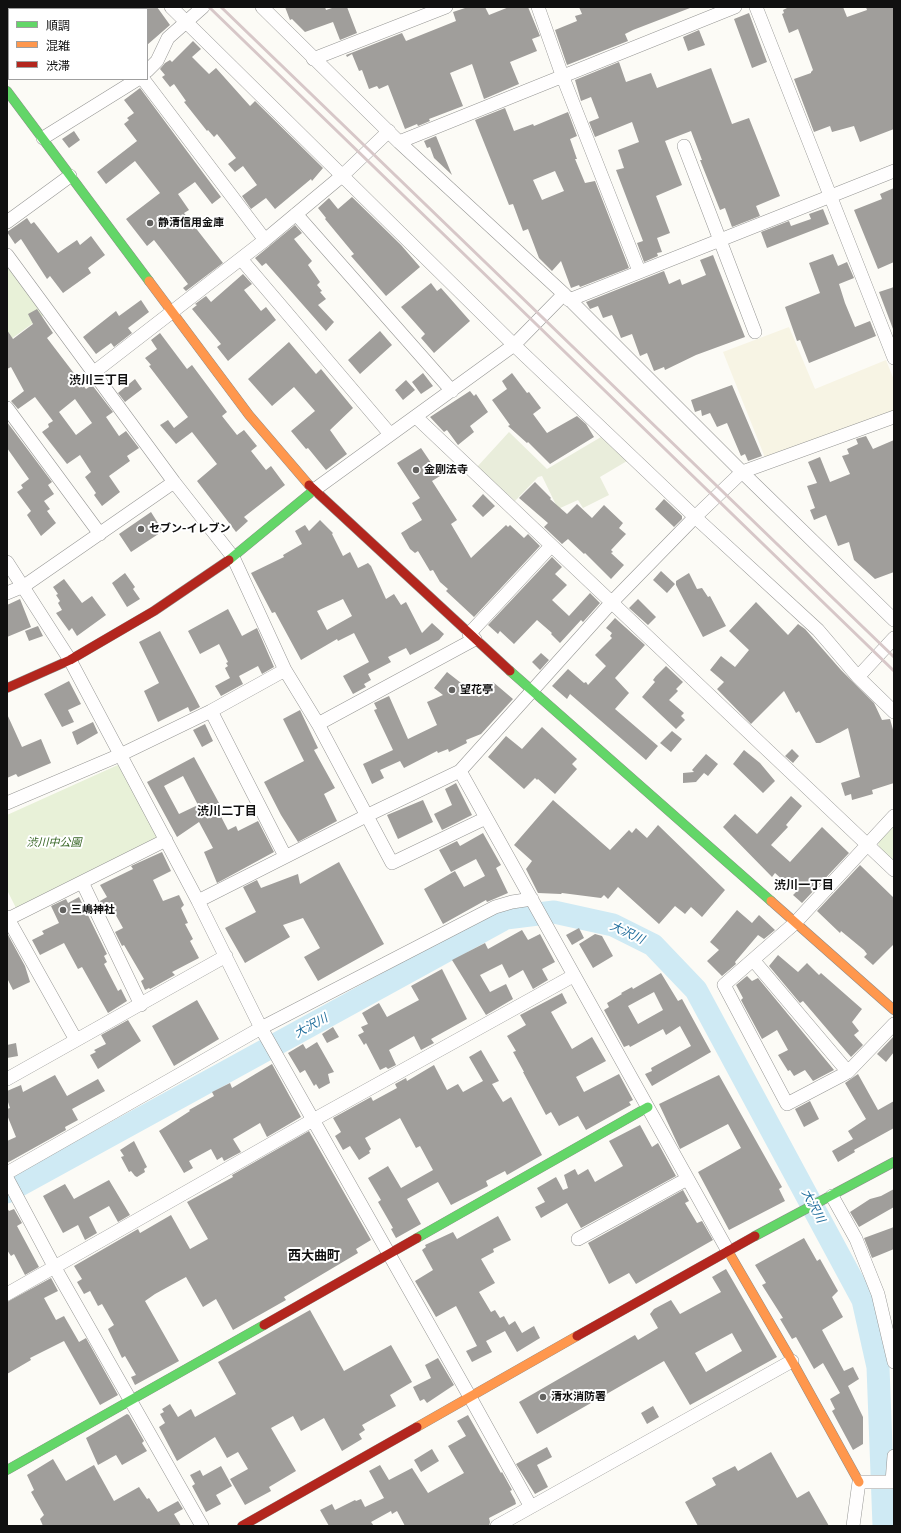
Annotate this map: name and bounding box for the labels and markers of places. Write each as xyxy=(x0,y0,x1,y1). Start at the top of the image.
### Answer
place label: 静清信用金庫 xyxy=(158,216,224,230)
marker: 静清信用金庫 xyxy=(145,218,155,228)
place label: 金剛法寺 xyxy=(424,463,468,477)
marker: 金剛法寺 xyxy=(411,465,421,475)
place label: セブン-イレブン xyxy=(149,522,230,536)
marker: セブン-イレブン xyxy=(136,524,146,534)
place label: 望花亭 xyxy=(460,683,493,697)
marker: 望花亭 xyxy=(447,685,457,695)
place label: 三嶋神社 xyxy=(71,903,115,917)
marker: 三嶋神社 xyxy=(58,905,68,915)
place label: 清水消防署 xyxy=(551,1390,606,1404)
marker: 清水消防署 xyxy=(538,1392,548,1402)

